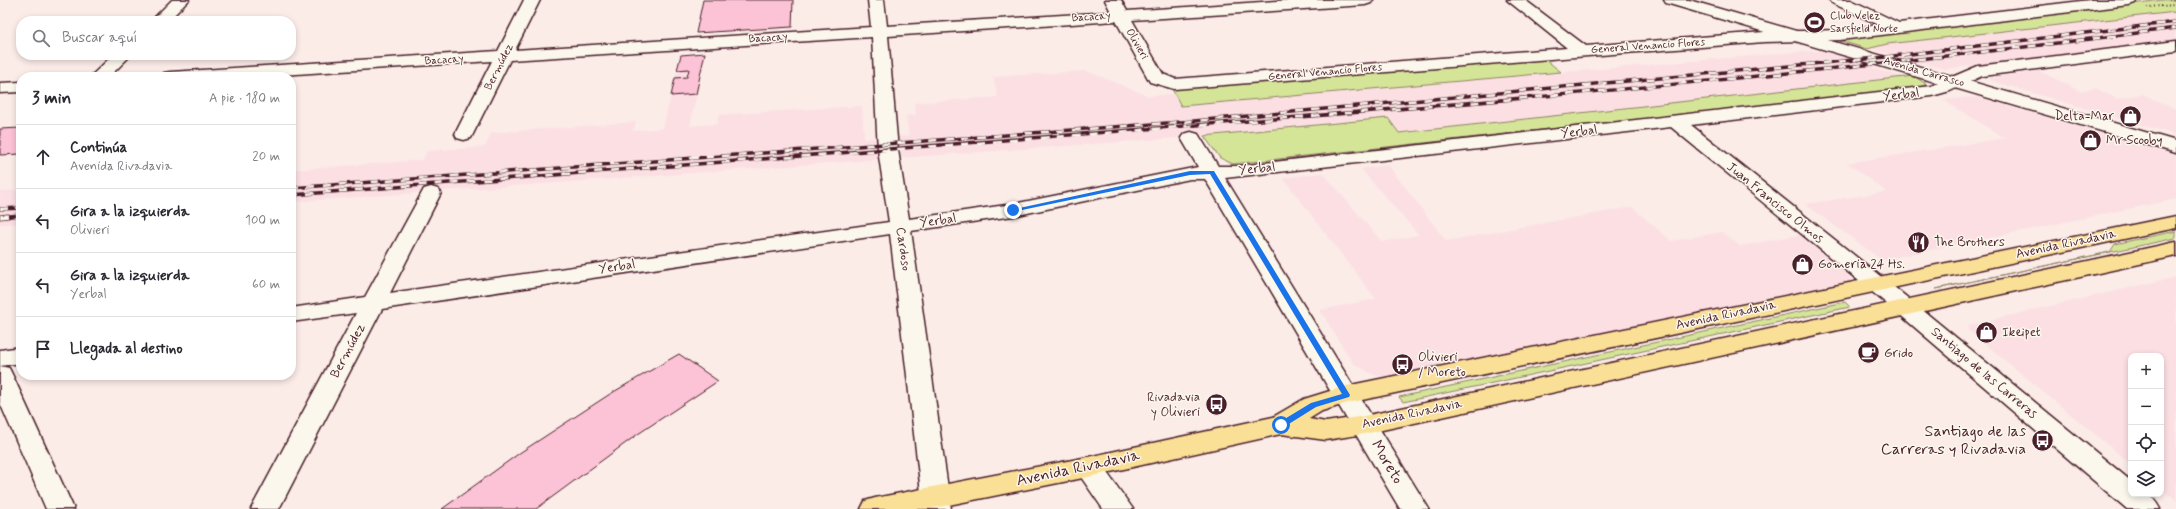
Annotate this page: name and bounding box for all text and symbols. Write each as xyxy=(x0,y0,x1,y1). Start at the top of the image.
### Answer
street label: Bacacay xyxy=(1071,9,1111,25)
sports icon: Club Velez Sarsfield Norte xyxy=(1801,9,1827,35)
place label: Club Velez Sarsfield Norte xyxy=(1830,9,1898,36)
search box xyxy=(16,16,296,60)
street label: Olivieri xyxy=(1123,26,1152,62)
icon: search xyxy=(30,27,52,49)
text: Buscar aquí xyxy=(62,28,137,48)
street label: Bacacay xyxy=(748,30,788,46)
street label: General Venancio Flores xyxy=(1590,35,1706,57)
street label: Bermúdez xyxy=(481,41,517,93)
street label: Bacacay xyxy=(424,52,464,68)
street label: Avenida Carrasco xyxy=(1882,54,1966,90)
street label: General Venancio Flores xyxy=(1267,60,1383,84)
street label: Yerbal xyxy=(1882,84,1920,106)
text: 3 min xyxy=(32,87,71,109)
text: A pie · 180 m xyxy=(209,90,280,107)
shop icon: Delta-Mar xyxy=(2117,103,2143,129)
place label: Delta-Mar xyxy=(2055,108,2115,125)
street label: Yerbal xyxy=(1560,121,1598,143)
shop icon: Mr Scooby xyxy=(2078,127,2104,153)
place label: Mr Scooby xyxy=(2106,132,2162,149)
text: Continúa xyxy=(70,138,127,158)
icon: ahead xyxy=(32,146,54,168)
text: 20 m xyxy=(252,148,280,165)
text: Avenida Rivadavia xyxy=(70,158,172,175)
street label: Yerbal xyxy=(1238,159,1276,179)
street label: Juan Francisco Olmos xyxy=(1723,159,1827,247)
route end xyxy=(1004,201,1022,219)
text: Gira a la izquierda xyxy=(70,202,189,222)
icon: left xyxy=(32,210,54,232)
street label: Yerbal xyxy=(919,210,957,232)
text: 100 m xyxy=(245,212,280,229)
text: Olivieri xyxy=(70,222,110,239)
street label: Avenida Rivadavia xyxy=(2014,225,2118,263)
street label: Cardoso xyxy=(892,226,914,272)
restaurant icon: The Brothers xyxy=(1906,229,1932,255)
place label: The Brothers xyxy=(1934,234,2005,251)
shop icon: Gomeria 24 Hs. xyxy=(1790,251,1816,277)
street label: Yerbal xyxy=(598,256,636,278)
place label: Gomeria 24 Hs. xyxy=(1818,256,1905,273)
text: Gira a la izquierda xyxy=(70,266,189,286)
icon: left xyxy=(32,274,54,296)
text: 60 m xyxy=(252,276,280,293)
text: Yerbal xyxy=(70,286,107,303)
street label: Avenida Rivadavia xyxy=(1674,296,1778,334)
shop icon: Ikeipet xyxy=(1973,319,1999,345)
street label: Bermúdez xyxy=(327,321,369,381)
street label: Santiago de las Carreras xyxy=(1927,323,2041,423)
place label: Ikeipet xyxy=(2002,324,2041,341)
icon: arrive xyxy=(32,338,54,360)
text: Llegada al destino xyxy=(70,339,183,359)
cafe icon: Grido xyxy=(1855,340,1881,366)
place label: Grido xyxy=(1884,345,1913,362)
place label: Olivieri / Moreto xyxy=(1418,349,1466,381)
bus stop icon: Olivieri / Moreto xyxy=(1390,351,1416,377)
map controls xyxy=(2128,353,2164,497)
button: + xyxy=(2128,353,2164,389)
place label: Rivadavia y Olivieri xyxy=(1147,389,1200,421)
button: − xyxy=(2128,389,2164,425)
bus stop icon: Rivadavia y Olivieri xyxy=(1203,391,1229,417)
street label: Avenida Rivadavia xyxy=(1360,395,1464,433)
route start xyxy=(1272,416,1290,434)
place label: Santiago de las Carreras y Rivadavia xyxy=(1881,421,2026,460)
button: locate xyxy=(2128,425,2164,461)
bus stop icon: Santiago de las Carreras y Rivadavia xyxy=(2029,427,2055,453)
street label: Moreto xyxy=(1366,436,1408,488)
street label: Avenida Rivadavia xyxy=(1014,445,1142,491)
button: layers xyxy=(2128,461,2164,497)

